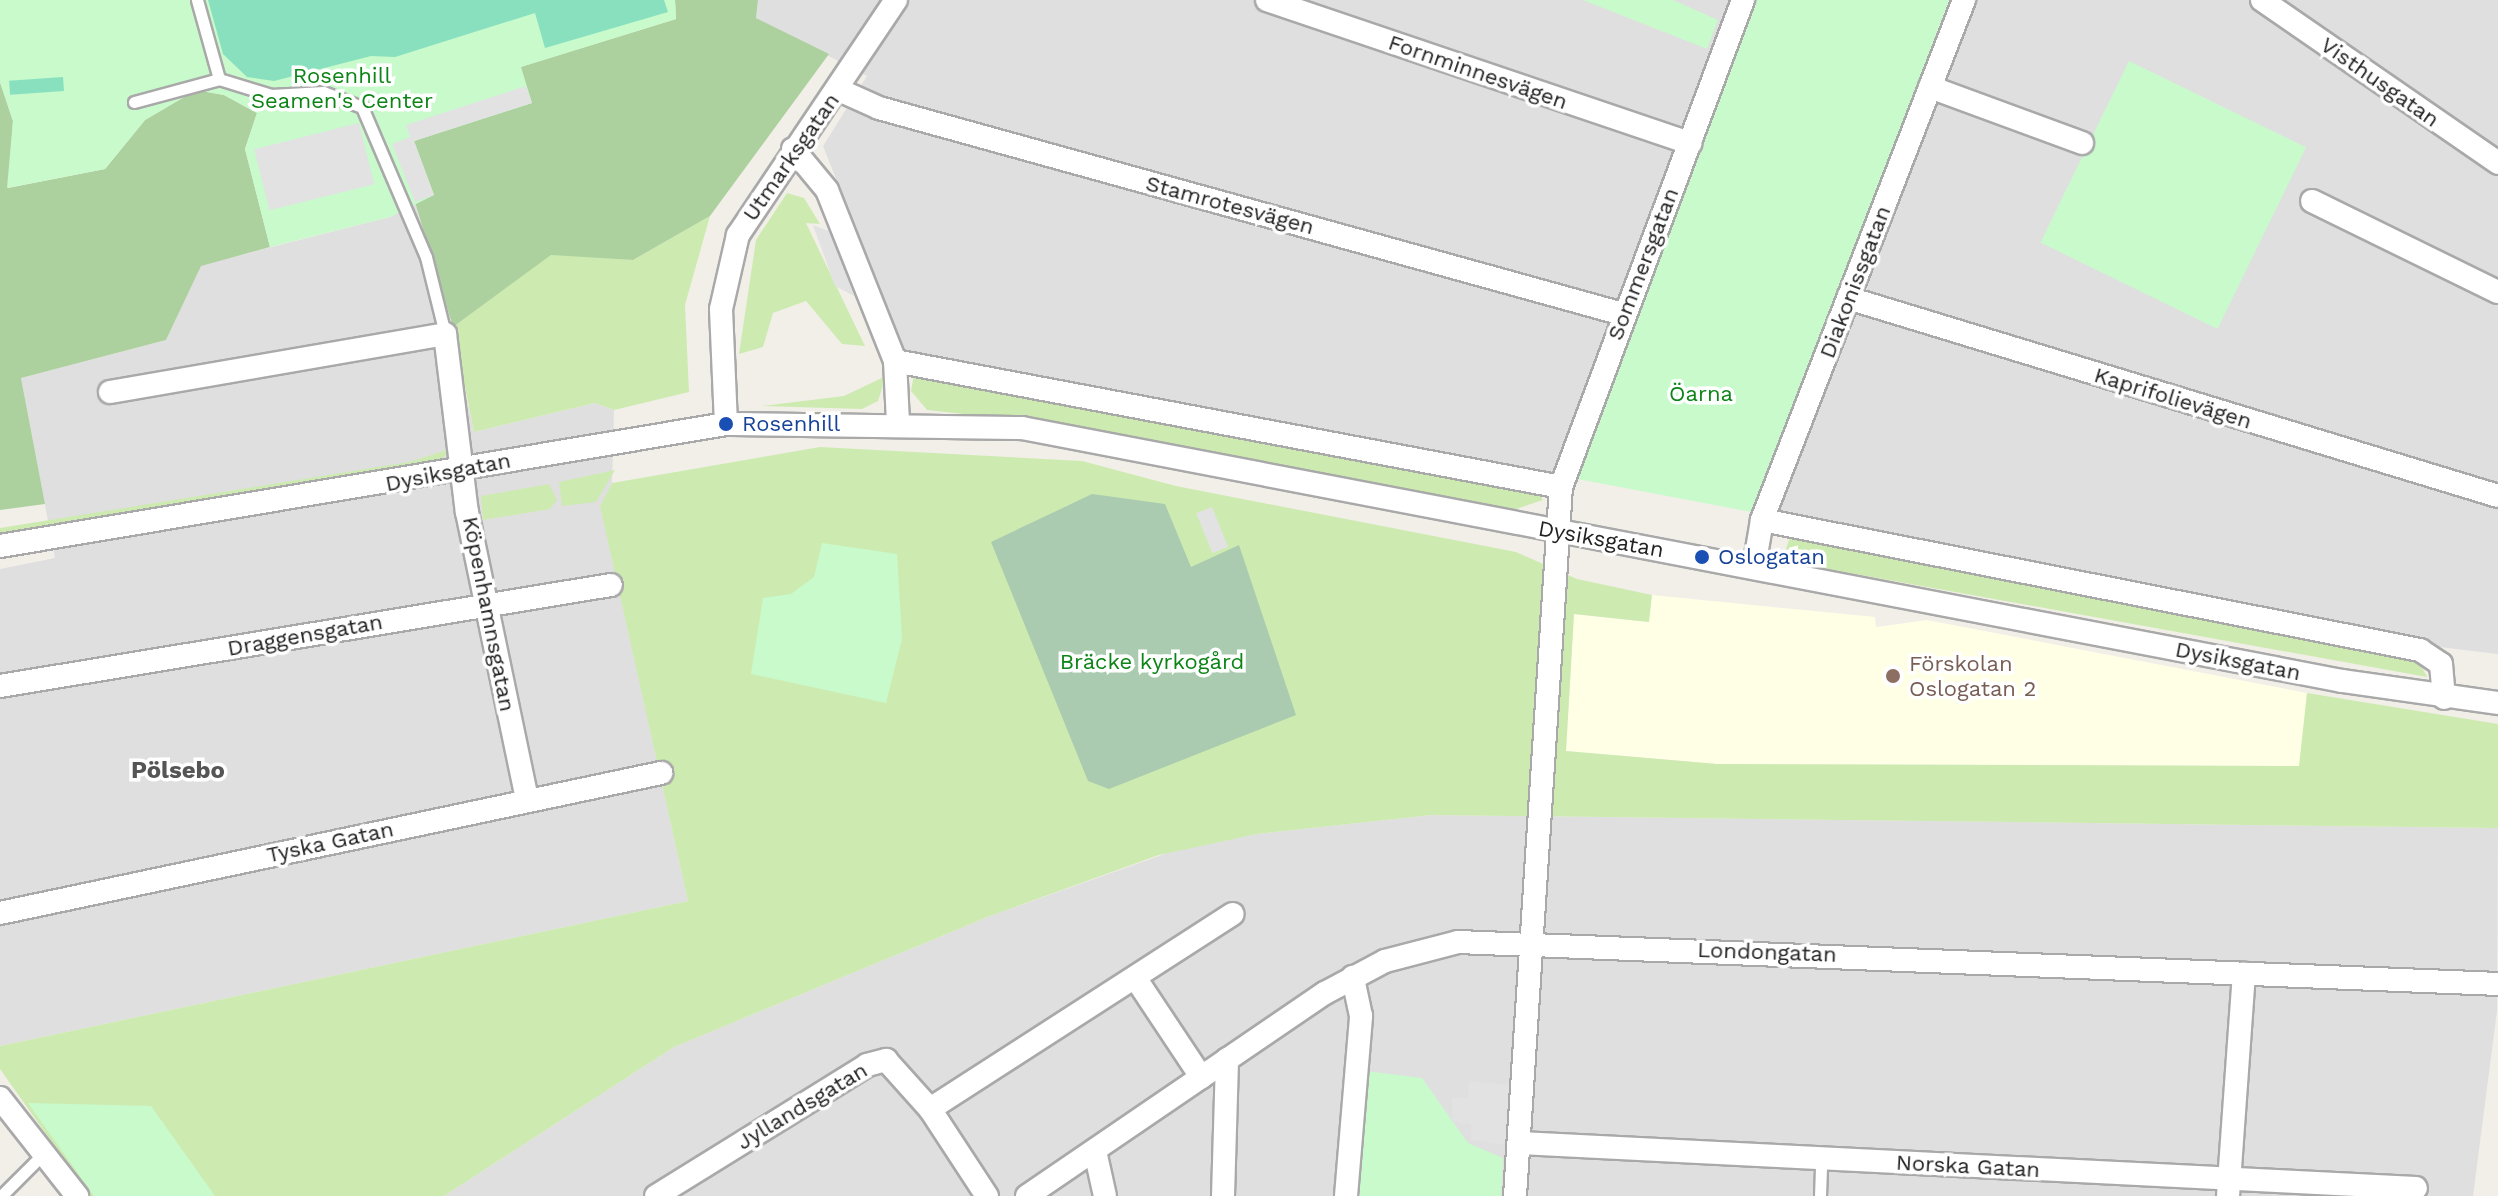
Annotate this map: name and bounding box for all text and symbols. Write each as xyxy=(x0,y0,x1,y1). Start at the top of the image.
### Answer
street label: Fornminnesvägen xyxy=(1385,29,1571,115)
street label: Visthusgatan xyxy=(2316,31,2444,133)
park label: Rosenhill Seamen's Center xyxy=(251,62,433,114)
street label: Utmarksgatan xyxy=(737,88,845,226)
street label: Stamrotesvägen xyxy=(1143,170,1317,240)
street label: Sommersgatan xyxy=(1602,184,1684,344)
street label: Diakonissgatan xyxy=(1814,202,1896,362)
street label: Kaprifolievägen xyxy=(2091,362,2255,434)
park label: Öarna xyxy=(1669,381,1733,407)
place label: Rosenhill xyxy=(742,411,840,437)
marker: Rosenhill xyxy=(717,415,735,433)
street label: Dysiksgatan xyxy=(383,447,513,497)
street label: Köpenhamnsgatan xyxy=(457,514,521,714)
street label: Dysiksgatan xyxy=(1536,515,1666,563)
place label: Oslogatan xyxy=(1718,544,1825,570)
marker: Oslogatan xyxy=(1693,548,1711,566)
street label: Draggensgatan xyxy=(225,608,385,662)
street label: Dysiksgatan xyxy=(2173,636,2303,686)
park label: Bräcke kyrkogård xyxy=(1060,649,1244,675)
place label: Förskolan Oslogatan 2 xyxy=(1909,650,2036,702)
marker: Förskolan Oslogatan 2 xyxy=(1884,667,1902,685)
district label: Pölsebo xyxy=(131,757,225,785)
street label: Tyska Gatan xyxy=(264,816,396,868)
street label: Londongatan xyxy=(1697,936,1837,968)
street label: Jyllandsgatan xyxy=(732,1057,872,1155)
street label: Norska Gatan xyxy=(1895,1149,2041,1183)

